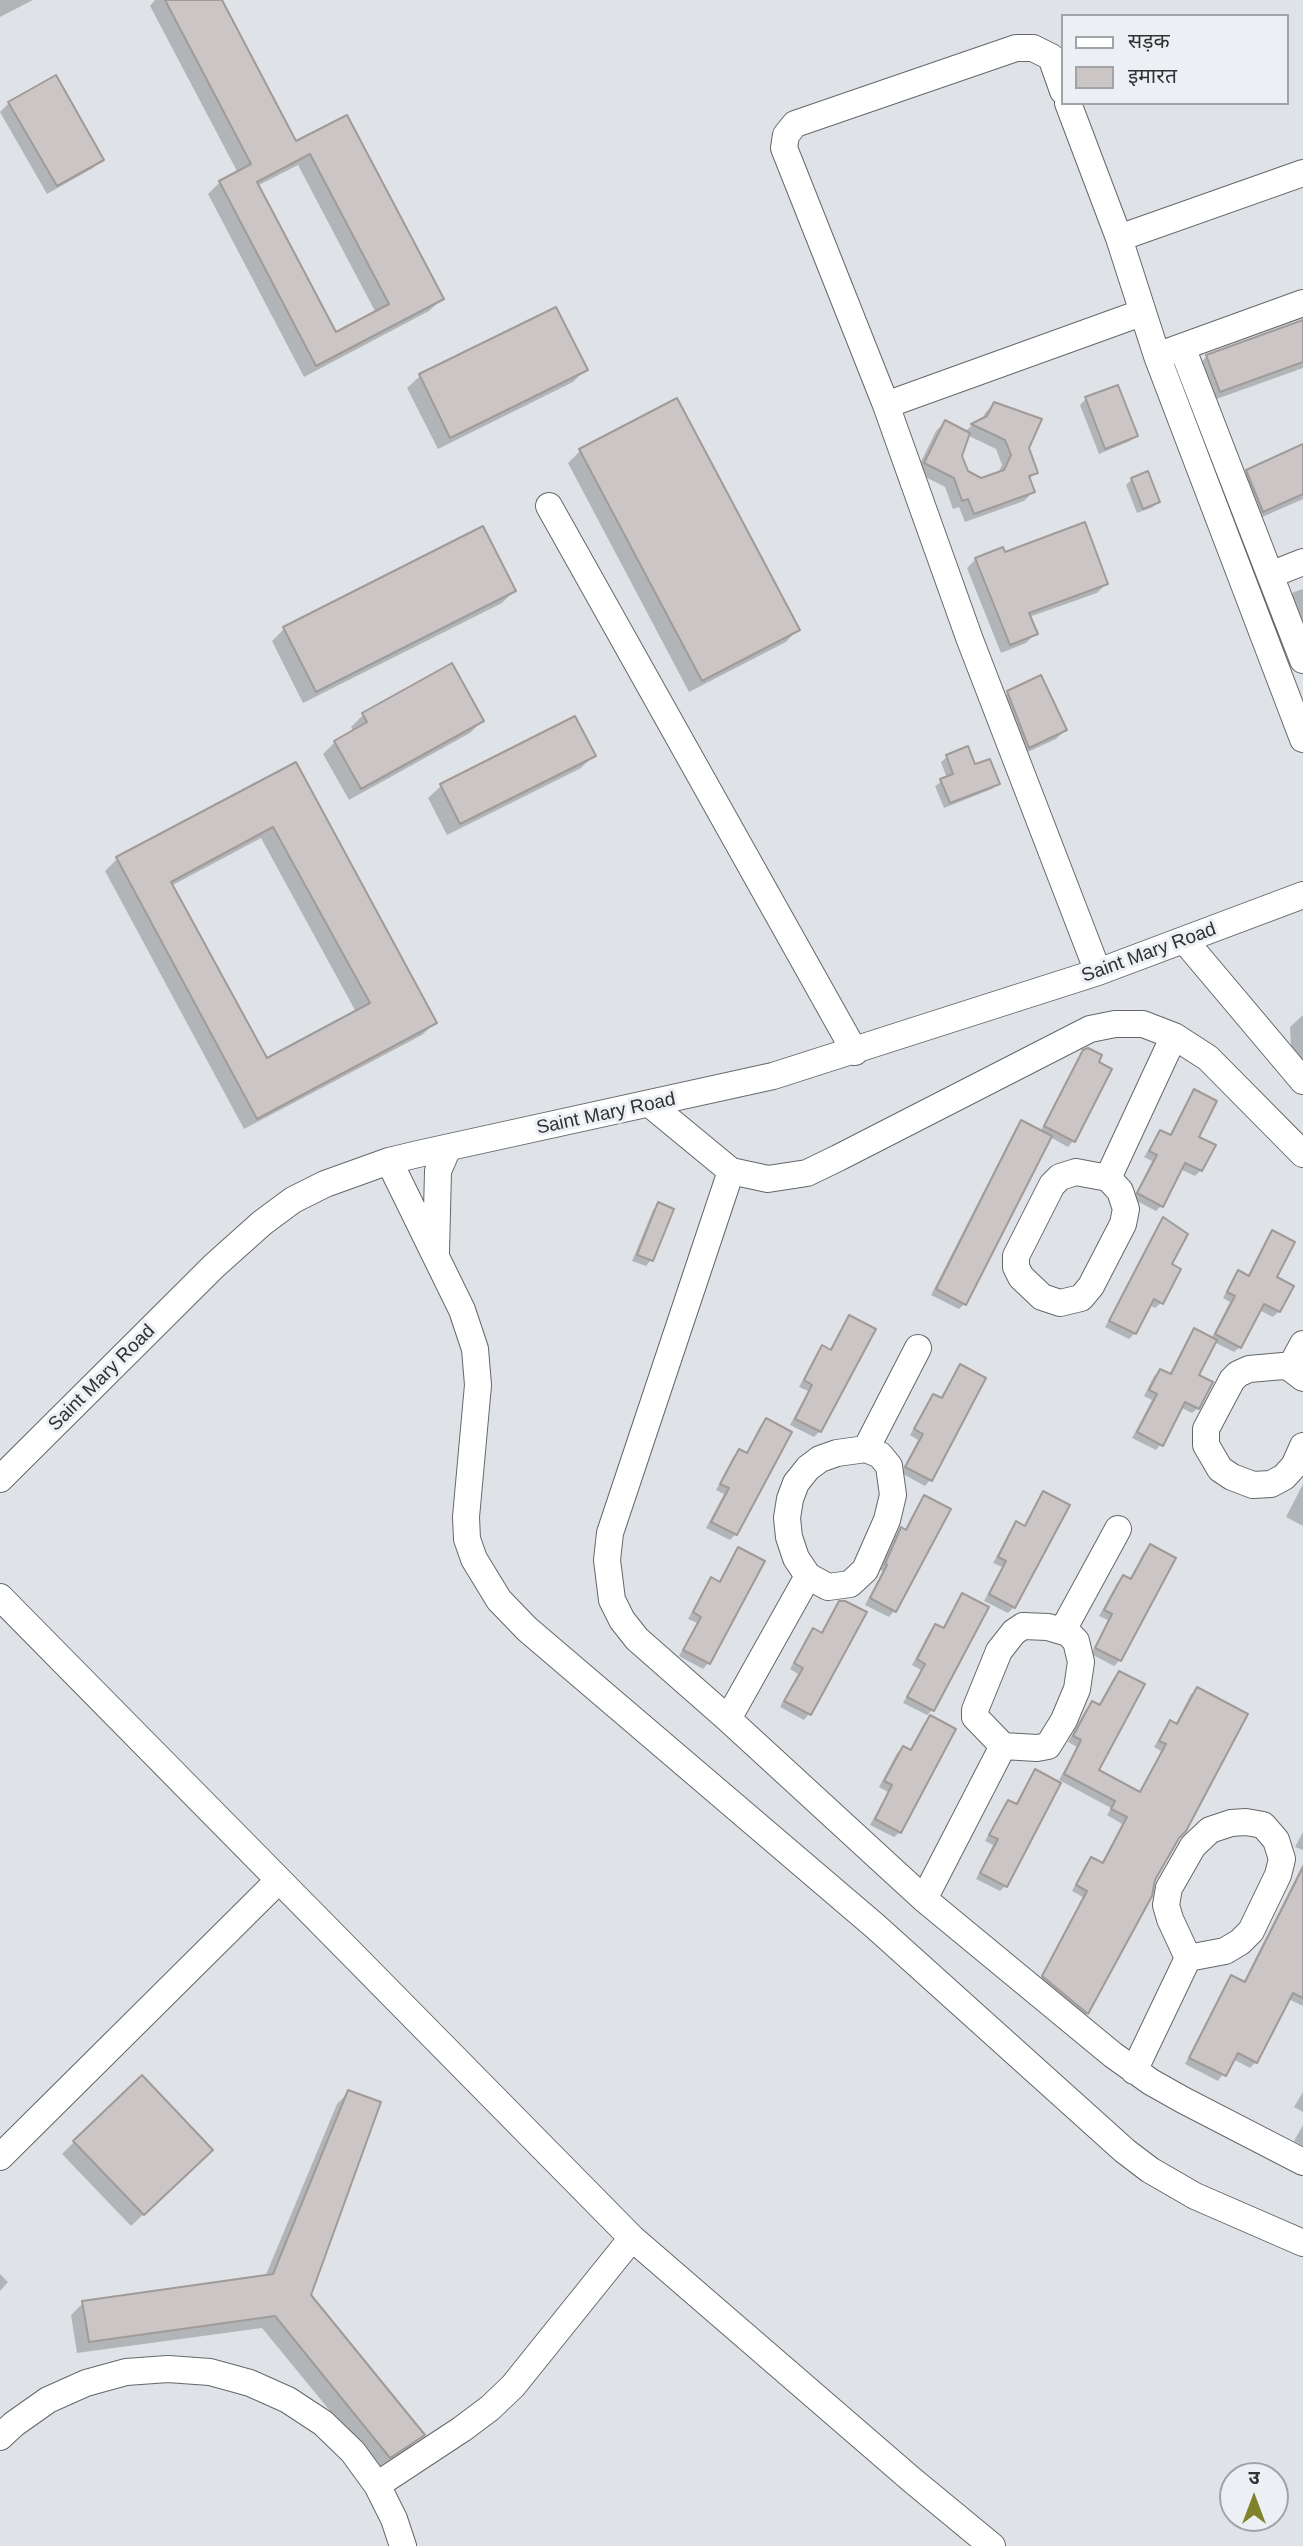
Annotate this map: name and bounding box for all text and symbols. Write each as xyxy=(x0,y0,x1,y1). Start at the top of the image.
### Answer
legend xyxy=(1062,14,1289,105)
text: सड़क xyxy=(1128,29,1170,52)
text: इमारत xyxy=(1128,64,1177,87)
street label: Saint Mary Road xyxy=(1079,918,1219,988)
street label: Saint Mary Road xyxy=(534,1088,678,1140)
street label: Saint Mary Road xyxy=(44,1320,160,1436)
north arrow xyxy=(1219,2462,1289,2532)
text: उ xyxy=(1248,2467,1260,2488)

